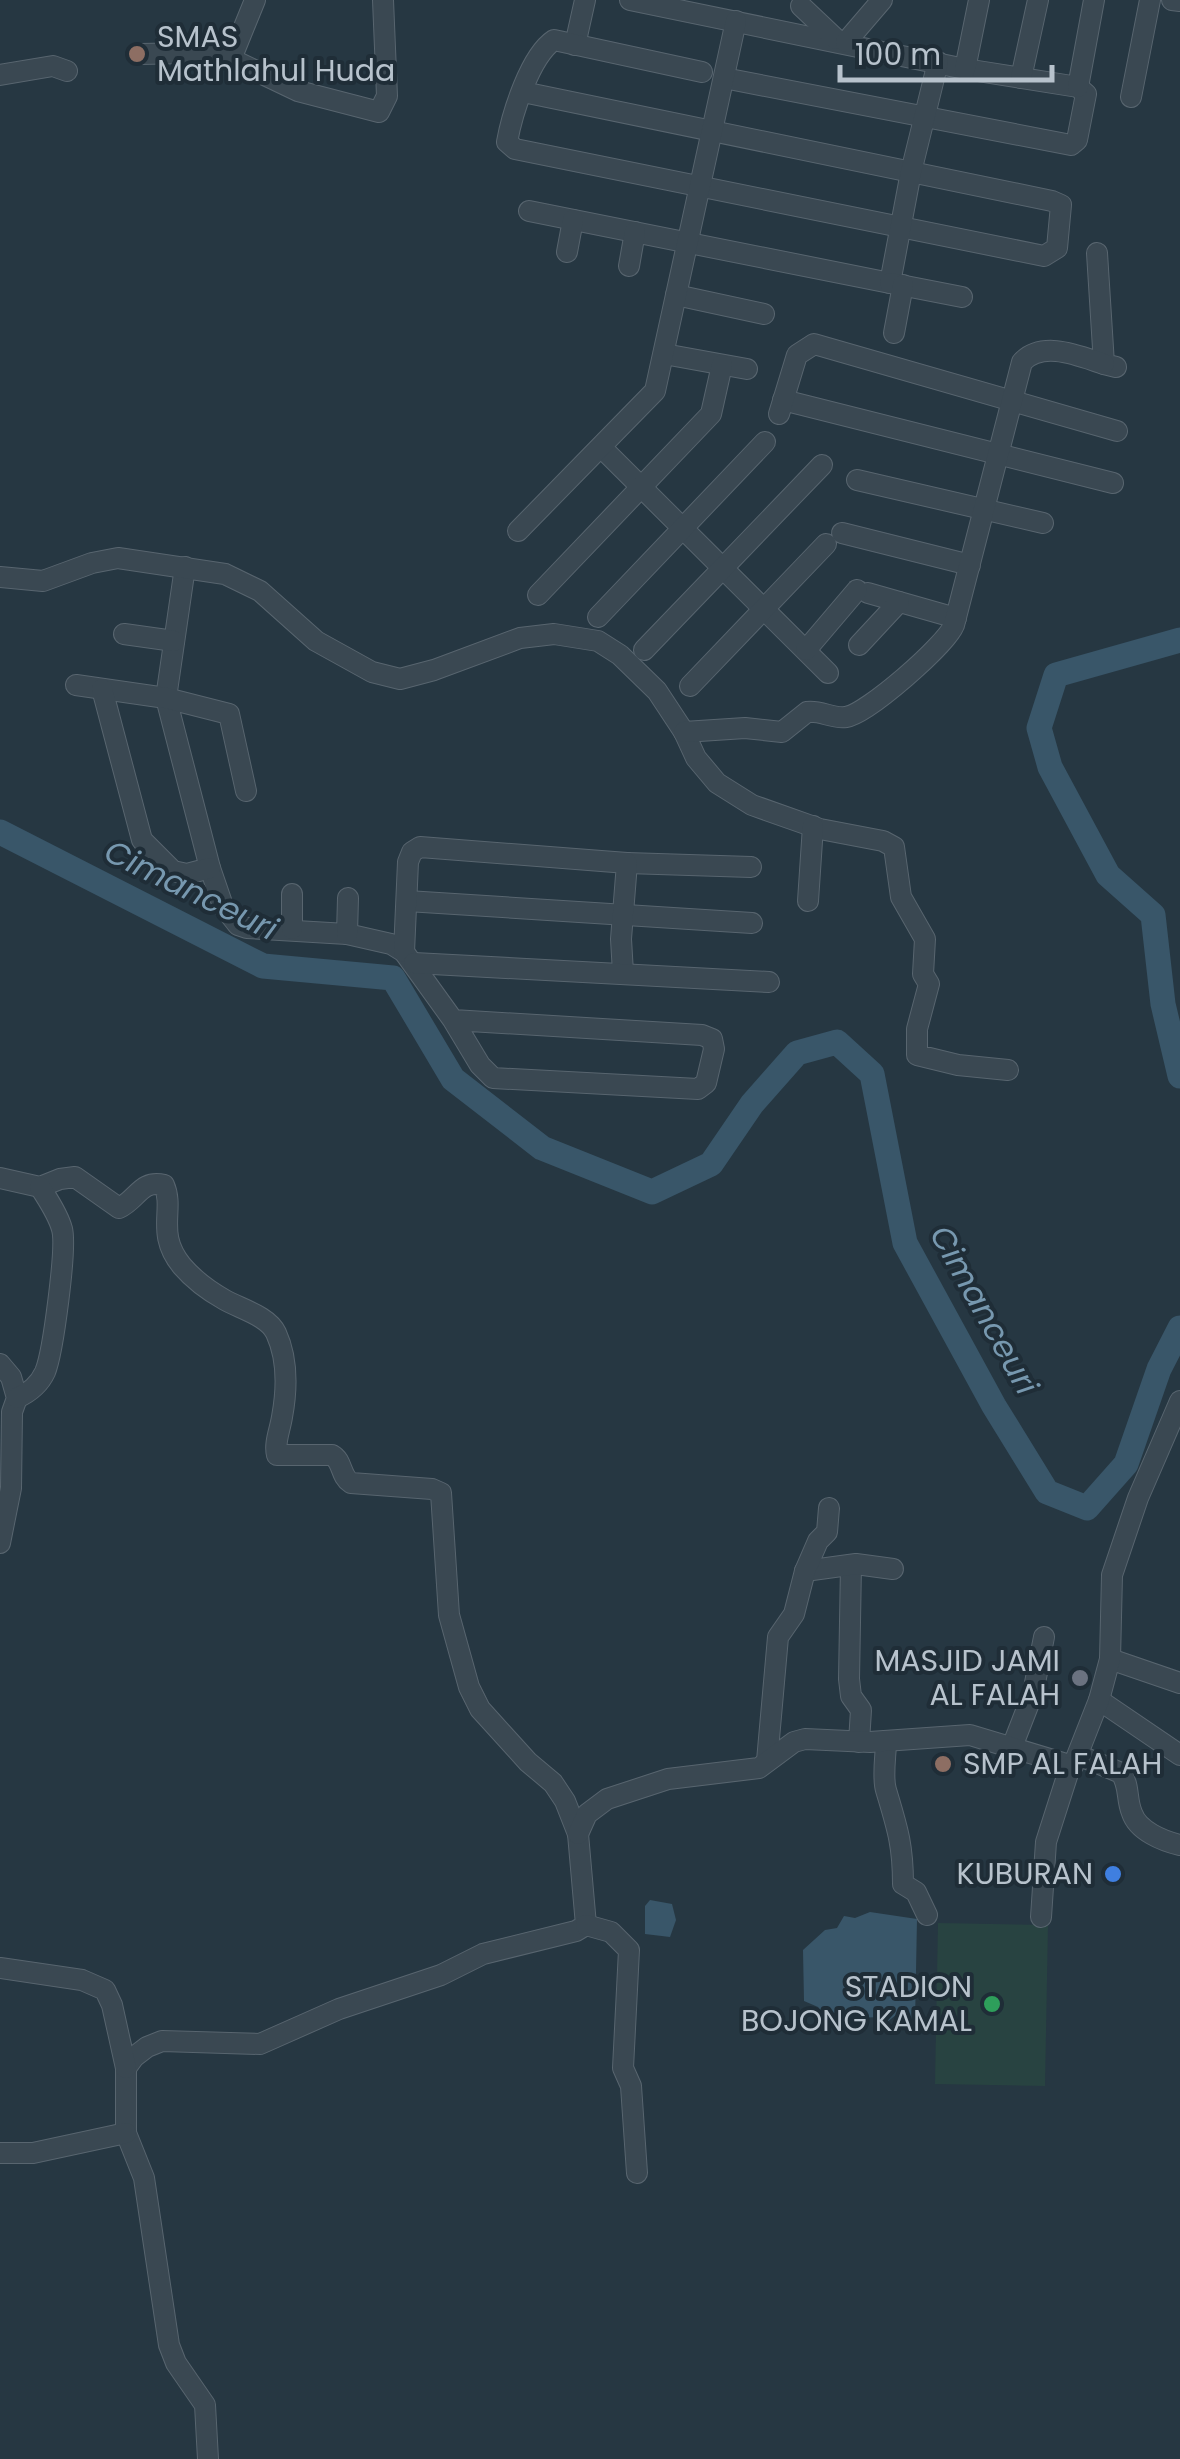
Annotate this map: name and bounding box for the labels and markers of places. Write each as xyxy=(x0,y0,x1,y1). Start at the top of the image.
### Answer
place label: SMAS Mathlahul Huda xyxy=(157,15,395,92)
marker: SMAS Mathlahul Huda xyxy=(126,43,148,65)
place label: MASJID JAMI AL FALAH xyxy=(875,1639,1060,1716)
marker: MASJID JAMI AL FALAH xyxy=(1069,1667,1091,1689)
place label: SMP AL FALAH xyxy=(963,1742,1162,1785)
marker: SMP AL FALAH xyxy=(932,1753,954,1775)
place label: KUBURAN xyxy=(957,1852,1093,1895)
marker: KUBURAN xyxy=(1102,1863,1124,1885)
place label: STADION BOJONG KAMAL xyxy=(741,1965,972,2042)
marker: STADION BOJONG KAMAL xyxy=(981,1993,1003,2015)

